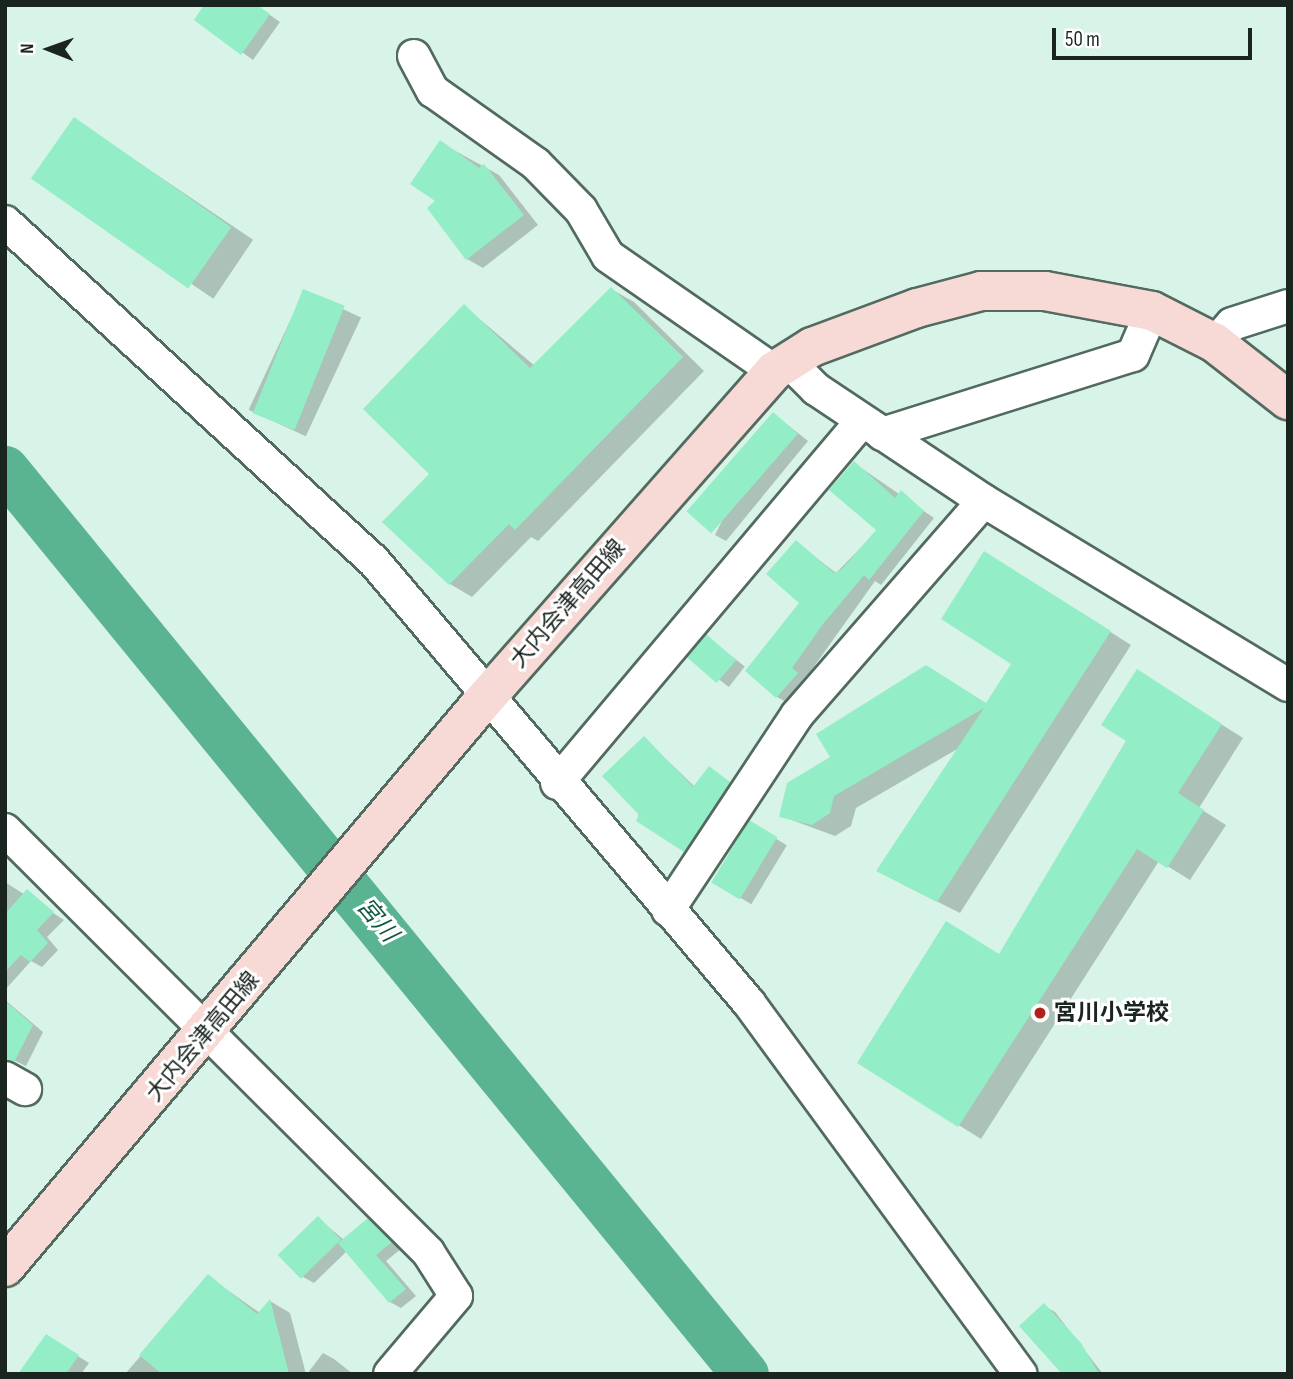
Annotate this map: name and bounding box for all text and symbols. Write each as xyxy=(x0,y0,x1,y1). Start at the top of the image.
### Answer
north arrow xyxy=(14,14,84,84)
scale bar xyxy=(1055,14,1254,58)
text: 50 m xyxy=(1065,27,1100,52)
text: N xyxy=(16,43,39,54)
street label: 大内会津高田線 xyxy=(505,534,631,674)
water label: 宮川 xyxy=(351,892,403,948)
street label: 大内会津高田線 xyxy=(141,966,265,1108)
place label: 宮川小学校 xyxy=(1054,999,1169,1027)
marker: 宮川小学校 xyxy=(1032,1005,1048,1021)

